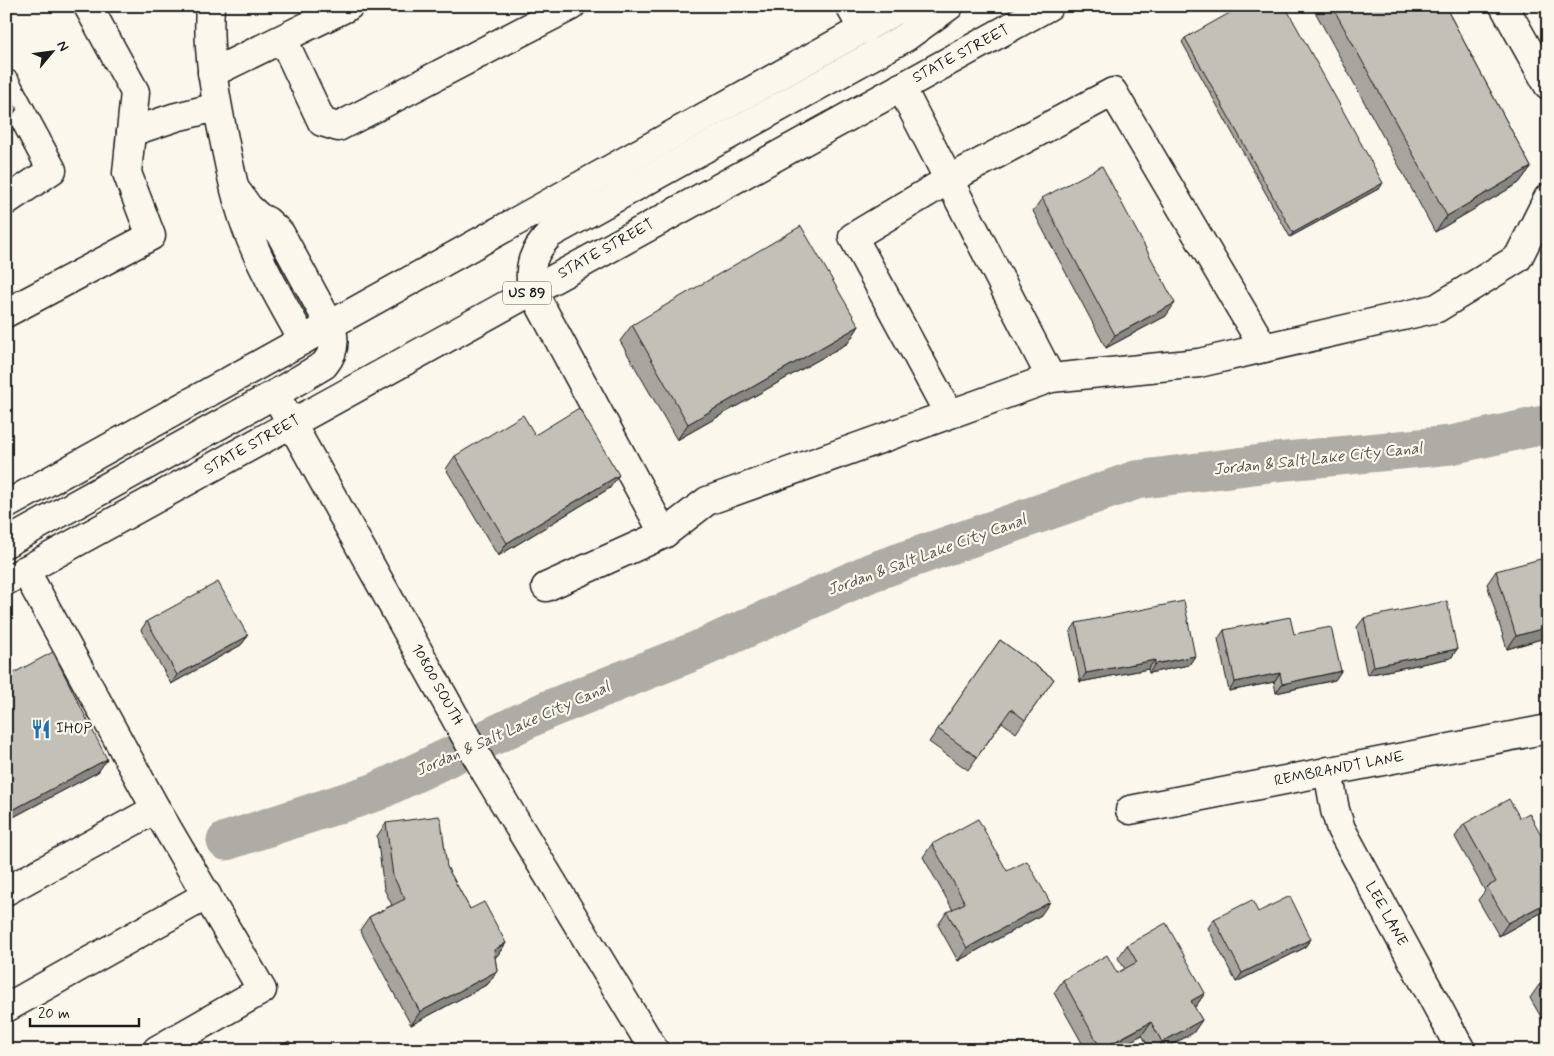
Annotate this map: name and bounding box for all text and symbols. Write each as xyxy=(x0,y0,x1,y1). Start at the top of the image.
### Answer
street label: STATE STREET xyxy=(909,20,1013,88)
north arrow xyxy=(28,28,78,78)
text: N xyxy=(52,38,73,55)
street label: STATE STREET xyxy=(554,214,658,284)
road number: US 89 xyxy=(503,282,551,304)
street label: STATE STREET xyxy=(200,410,304,480)
water label: Jordan & Salt Lake City Canal xyxy=(1213,437,1425,480)
water label: Jordan & Salt Lake City Canal xyxy=(825,509,1031,601)
street label: 10800 SOUTH xyxy=(406,640,468,730)
water label: Jordan & Salt Lake City Canal xyxy=(413,676,615,781)
restaurant icon: IHOP xyxy=(30,718,52,740)
place label: IHOP xyxy=(56,719,93,739)
street label: REMBRANDT LANE xyxy=(1273,747,1406,791)
street label: LEE LANE xyxy=(1360,878,1412,950)
scale bar xyxy=(30,996,139,1028)
text: 20 m xyxy=(38,1004,70,1024)

